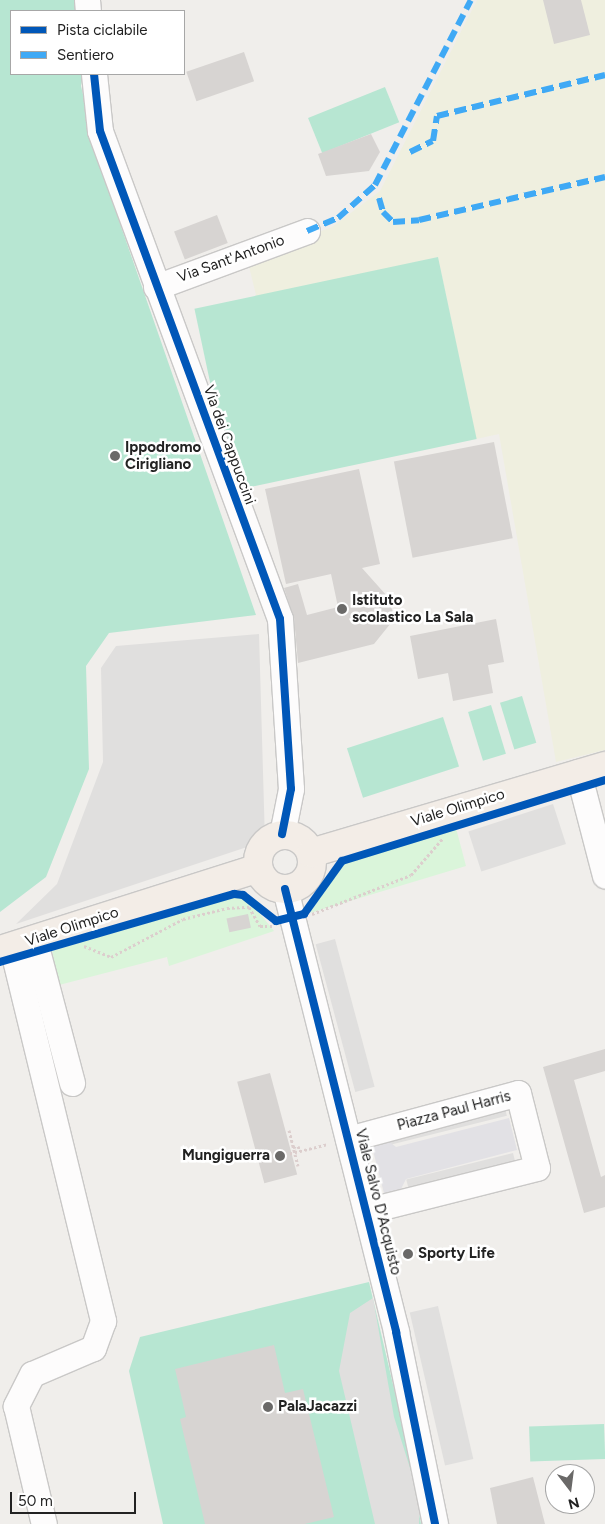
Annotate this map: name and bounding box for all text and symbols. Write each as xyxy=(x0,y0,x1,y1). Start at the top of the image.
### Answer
legend xyxy=(10,10,185,75)
text: Pista ciclabile xyxy=(57,21,148,39)
text: Sentiero xyxy=(57,46,114,64)
street label: Via Sant'Antonio xyxy=(175,231,287,287)
street label: Via dei Cappuccini xyxy=(199,383,259,507)
place label: Ippodromo Cirigliano xyxy=(125,438,201,473)
marker: Ippodromo Cirigliano xyxy=(109,450,121,462)
place label: Istituto scolastico La Sala xyxy=(352,591,473,626)
marker: Istituto scolastico La Sala xyxy=(336,603,348,615)
street label: Viale Olimpico xyxy=(409,785,507,831)
street label: Viale Olimpico xyxy=(23,903,121,951)
street label: Piazza Paul Harris xyxy=(395,1087,513,1135)
street label: Viale Salvo D'Acquisto xyxy=(351,1127,405,1277)
place label: Mungiguerra xyxy=(182,1147,270,1165)
marker: Mungiguerra xyxy=(274,1150,286,1162)
place label: Sporty Life xyxy=(418,1245,495,1263)
marker: Sporty Life xyxy=(402,1248,414,1260)
place label: PalaJacazzi xyxy=(278,1398,357,1416)
marker: PalaJacazzi xyxy=(262,1401,274,1413)
north arrow xyxy=(545,1464,595,1514)
scale bar xyxy=(12,1482,139,1514)
text: 50 m xyxy=(18,1492,53,1510)
text: N xyxy=(566,1493,581,1513)

